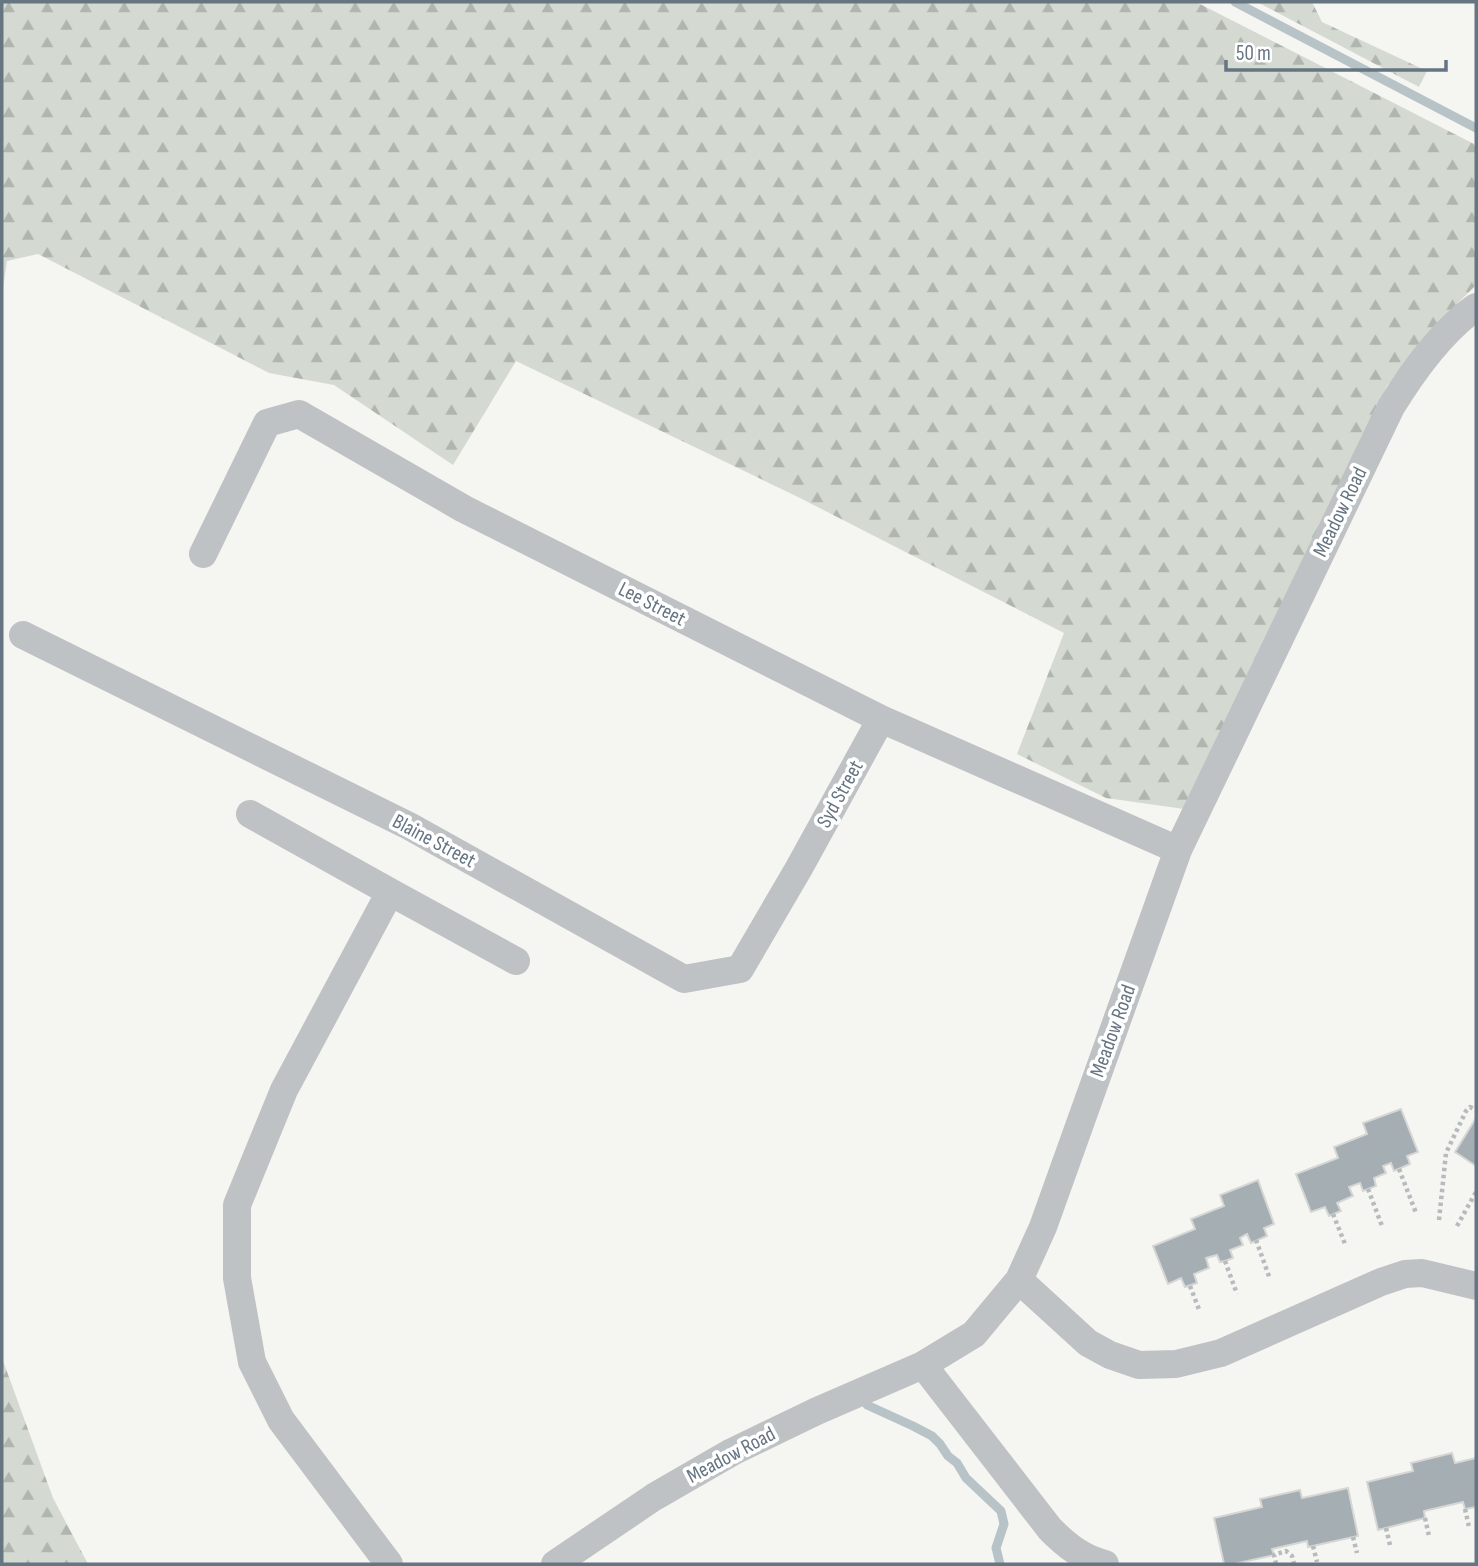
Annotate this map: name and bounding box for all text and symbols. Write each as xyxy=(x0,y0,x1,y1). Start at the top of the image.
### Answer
scale bar xyxy=(1226,28,1446,72)
text: 50 m xyxy=(1236,41,1271,66)
street label: Meadow Road xyxy=(1308,463,1372,561)
street label: Lee Street xyxy=(614,577,690,631)
street label: Syd Street xyxy=(811,756,869,832)
street label: Blaine Street xyxy=(388,809,480,873)
street label: Meadow Road xyxy=(1085,981,1141,1081)
street label: Meadow Road xyxy=(683,1421,779,1489)

